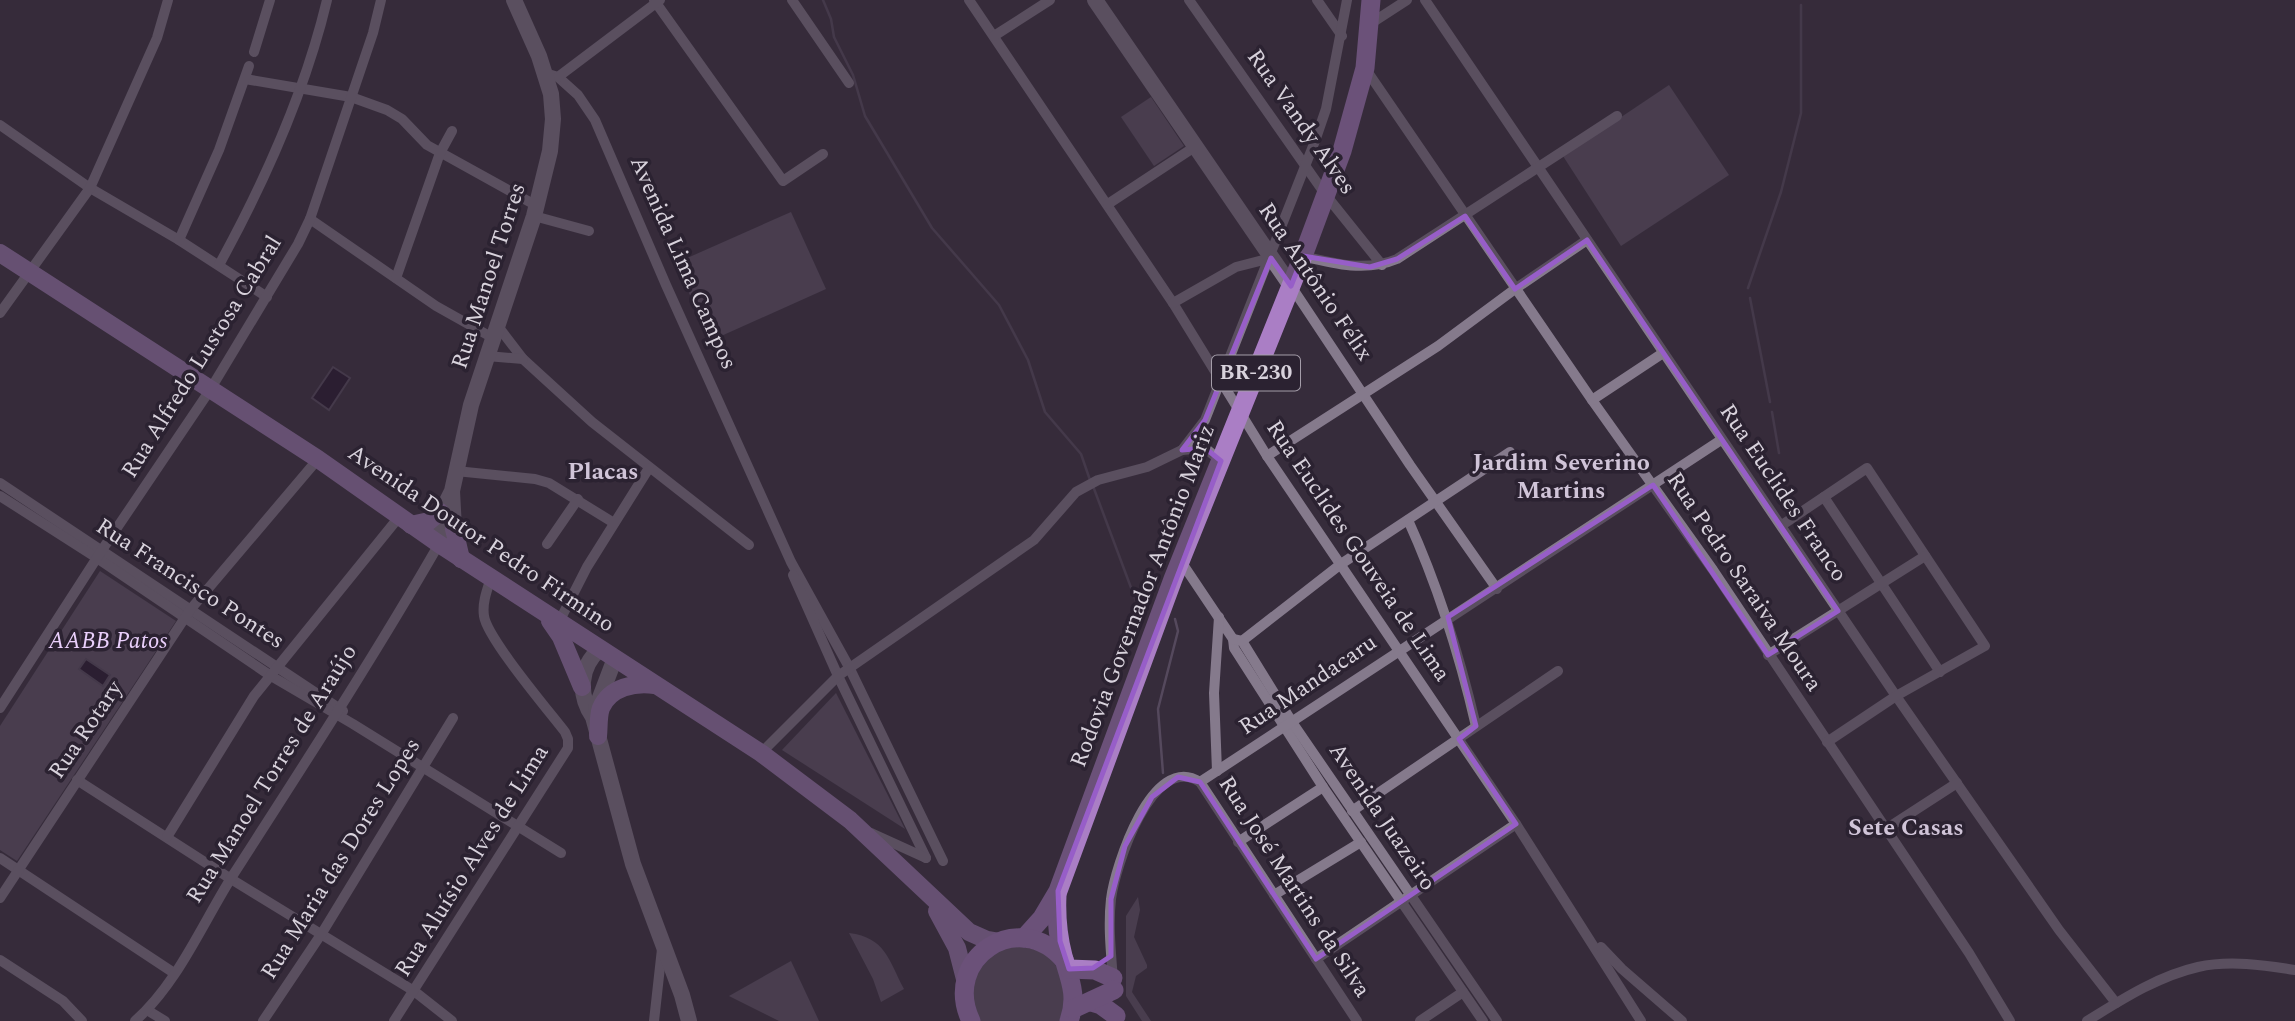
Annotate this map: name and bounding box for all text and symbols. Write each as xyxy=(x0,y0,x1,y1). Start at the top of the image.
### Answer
street label: Rua Vandy Alves xyxy=(1238,42,1364,202)
street label: Avenida Lima Campos xyxy=(620,151,746,375)
street label: Rua Manoel Torres xyxy=(442,178,536,374)
street label: Rua Antônio Félix xyxy=(1249,196,1381,368)
street label: Rua Alfredo Lustosa Cabral xyxy=(113,229,291,485)
road number: BR-230 xyxy=(1212,356,1300,390)
street label: Rua Euclides Franco xyxy=(1710,397,1856,589)
street label: Rua Euclides Gouveia de Lima xyxy=(1257,413,1459,689)
street label: Rodovia Governador Antônio Mariz xyxy=(1061,419,1225,773)
street label: Avenida Doutor Pedro Firmino xyxy=(340,436,622,642)
district label: Jardim Severino Martins xyxy=(1472,445,1650,509)
district label: Placas xyxy=(567,454,639,490)
street label: Rua Pedro Saraiva Moura xyxy=(1657,465,1831,699)
street label: Rua Francisco Pontes xyxy=(89,510,291,658)
park label: AABB Patos xyxy=(47,624,168,659)
street label: Rua Mandacaru xyxy=(1232,626,1384,744)
street label: Rua Manoel Torres de Araújo xyxy=(178,638,366,910)
street label: Rua Rotary xyxy=(40,673,132,786)
street label: Rua Maria das Dores Lopes xyxy=(252,731,430,987)
street label: Avenida Juazeiro xyxy=(1319,736,1445,898)
street label: Rua Aluísio Alves de Lima xyxy=(386,738,558,984)
street label: Rua José Martins da Silva xyxy=(1209,769,1379,1005)
district label: Sete Casas xyxy=(1848,810,1964,846)

